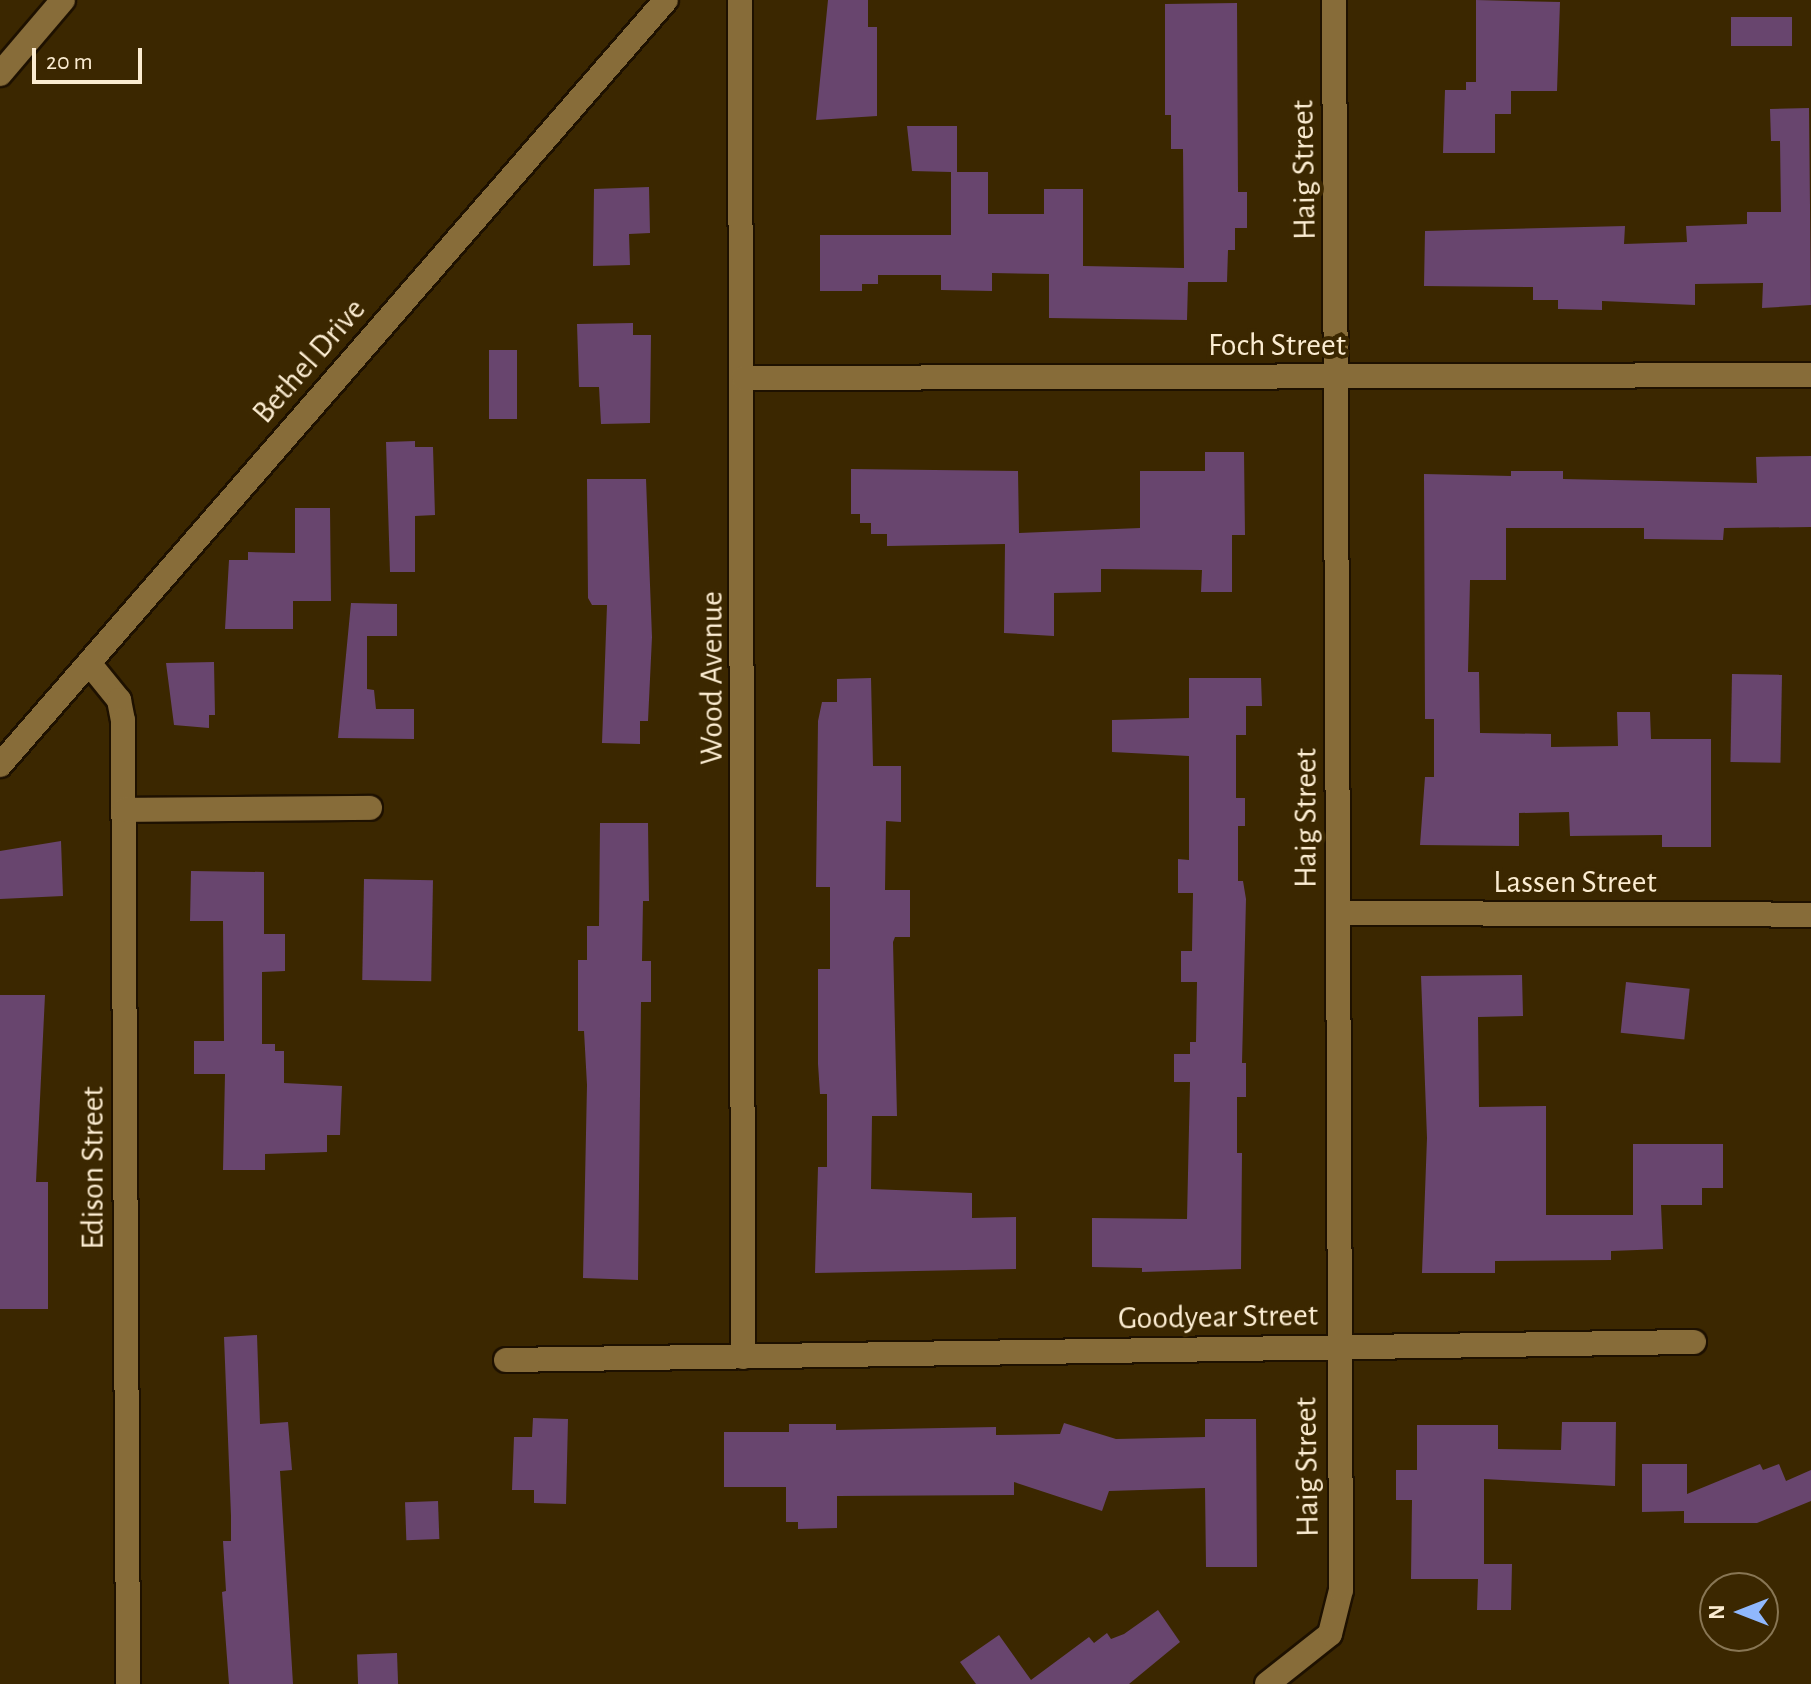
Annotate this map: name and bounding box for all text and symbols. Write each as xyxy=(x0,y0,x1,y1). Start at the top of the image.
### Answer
scale bar xyxy=(36,32,146,82)
text: 20 m xyxy=(46,50,93,74)
street label: Haig Street xyxy=(1284,100,1324,240)
street label: Bethel Drive xyxy=(244,291,374,431)
street label: Foch Street xyxy=(1208,326,1346,364)
street label: Wood Avenue xyxy=(693,591,731,765)
street label: Haig Street xyxy=(1287,748,1325,888)
street label: Lassen Street xyxy=(1493,863,1657,901)
street label: Edison Street xyxy=(74,1086,112,1250)
street label: Goodyear Street xyxy=(1118,1296,1318,1338)
street label: Haig Street xyxy=(1287,1397,1327,1537)
north arrow xyxy=(1699,1572,1779,1652)
text: N xyxy=(1706,1604,1728,1620)

